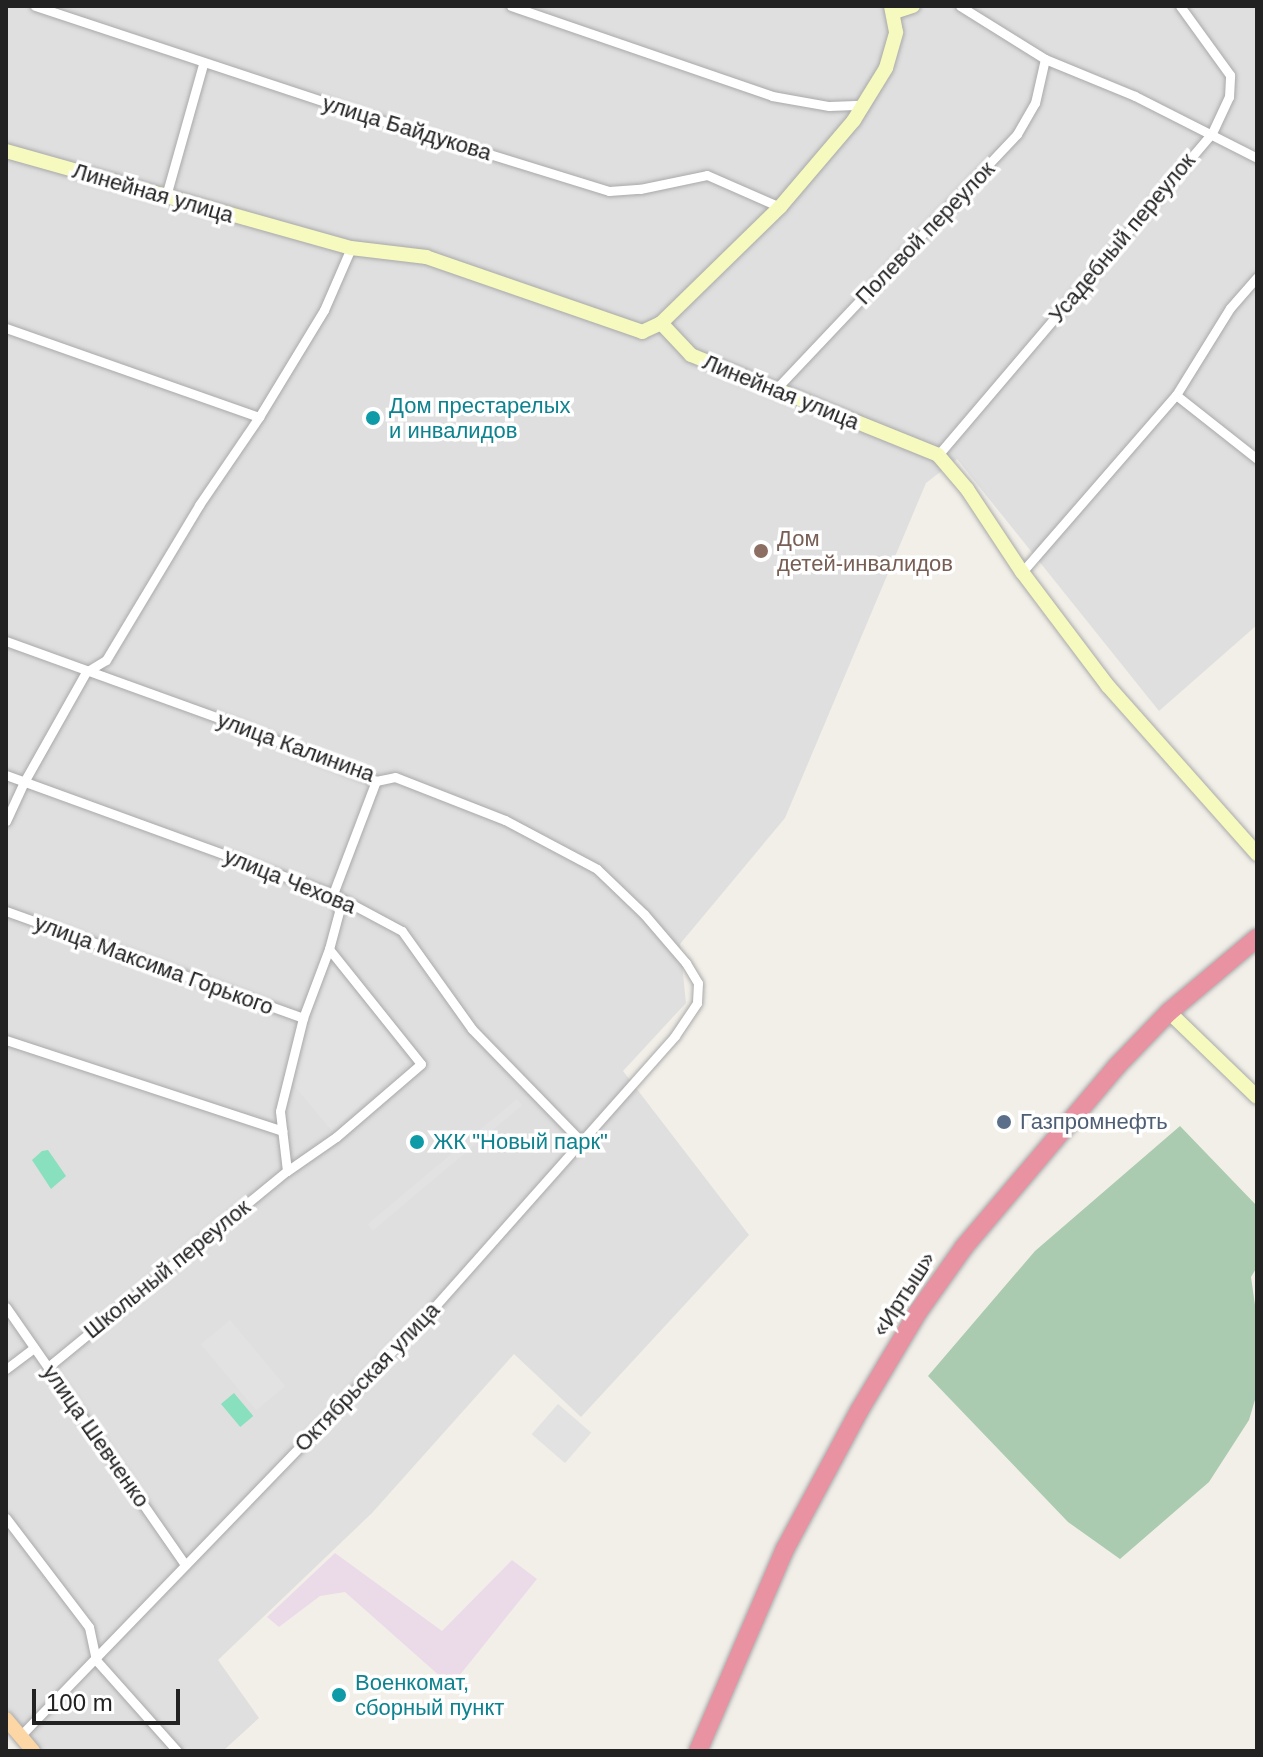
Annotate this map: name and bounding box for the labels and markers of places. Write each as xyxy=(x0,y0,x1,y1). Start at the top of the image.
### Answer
place label: Дом престарелых и инвалидов xyxy=(389,392,570,444)
marker: Дом престарелых и инвалидов xyxy=(364,409,382,427)
place label: Дом детей-инвалидов xyxy=(777,525,953,576)
marker: Дом детей-инвалидов xyxy=(752,542,770,560)
place label: Газпромнефть xyxy=(1020,1109,1168,1135)
marker: Газпромнефть xyxy=(995,1113,1013,1131)
place label: ЖК "Новый парк" xyxy=(433,1129,608,1155)
marker: ЖК "Новый парк" xyxy=(408,1133,426,1151)
place label: Военкомат, сборный пункт xyxy=(355,1669,504,1720)
marker: Военкомат, сборный пункт xyxy=(330,1686,348,1704)

